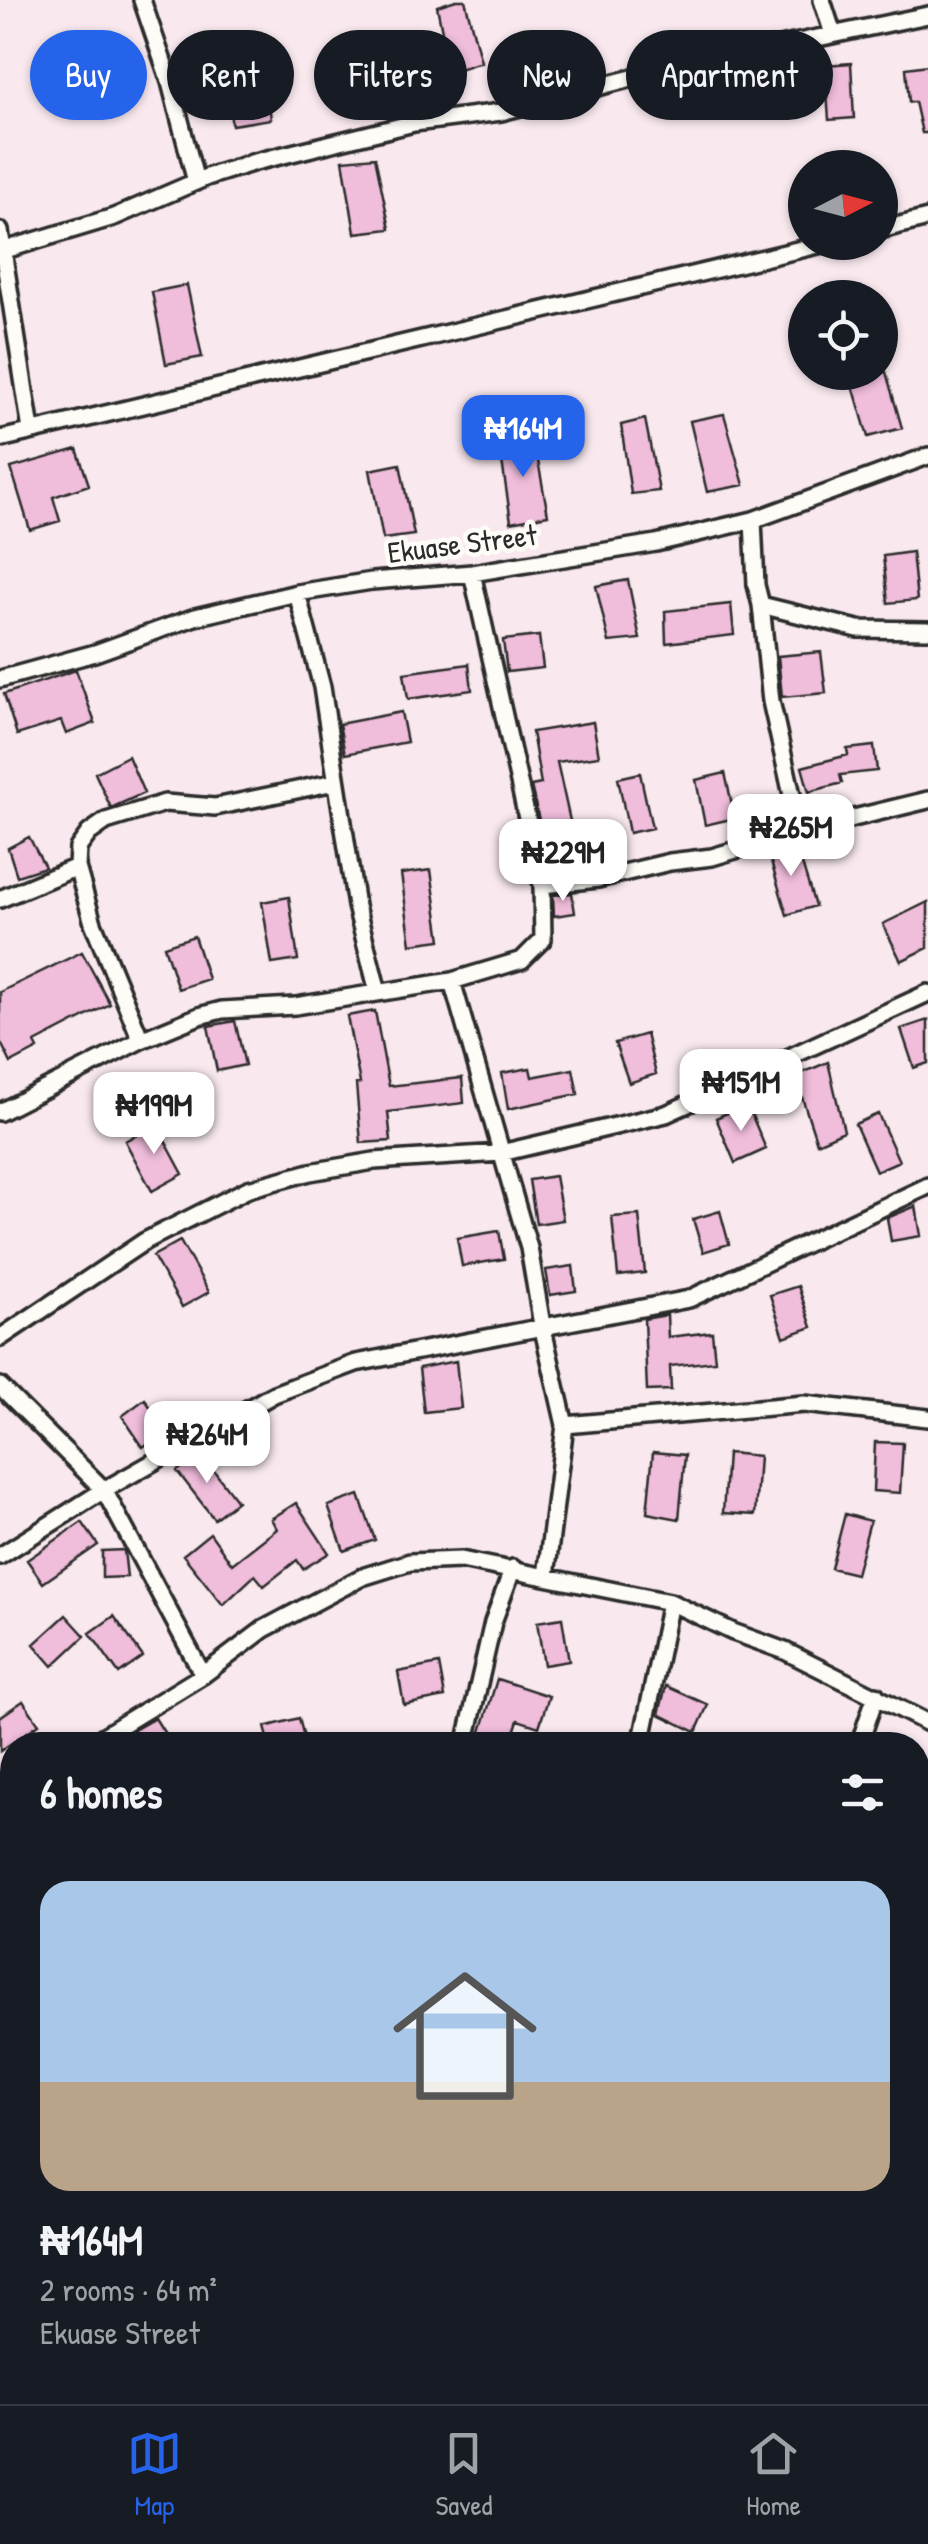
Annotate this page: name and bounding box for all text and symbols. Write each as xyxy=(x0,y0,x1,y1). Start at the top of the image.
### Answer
chip: Buy xyxy=(30,30,147,120)
chip: Rent xyxy=(167,30,294,120)
chip: Filters xyxy=(314,30,467,120)
chip: New xyxy=(487,30,606,120)
chip: Apartment xyxy=(626,30,833,120)
north arrow xyxy=(788,150,898,260)
map controls xyxy=(788,150,898,390)
button: locate xyxy=(788,280,898,390)
pin: ₦164M xyxy=(453,395,593,480)
text: ₦164M xyxy=(484,406,562,449)
street label: Ekuase Street xyxy=(385,514,539,572)
pin: ₦265M xyxy=(721,794,861,879)
text: ₦265M xyxy=(749,805,833,848)
pin: ₦229M xyxy=(493,819,633,904)
text: ₦229M xyxy=(521,830,605,873)
pin: ₦151M xyxy=(671,1049,811,1134)
text: ₦151M xyxy=(702,1060,780,1103)
pin: ₦199M xyxy=(84,1072,224,1157)
text: ₦199M xyxy=(115,1083,193,1126)
pin: ₦264M xyxy=(137,1401,277,1486)
text: ₦264M xyxy=(166,1412,248,1455)
text: 6 homes xyxy=(40,1764,162,1821)
icon: filters xyxy=(835,1765,890,1820)
icon: home xyxy=(375,1946,555,2126)
text: ₦164M xyxy=(40,2211,143,2268)
text: 2 rooms · 64 m² xyxy=(40,2268,217,2311)
text: Ekuase Street xyxy=(40,2311,200,2354)
tab: Map xyxy=(127,2426,182,2524)
tab: Saved xyxy=(435,2426,493,2524)
tab: Home xyxy=(746,2426,801,2524)

